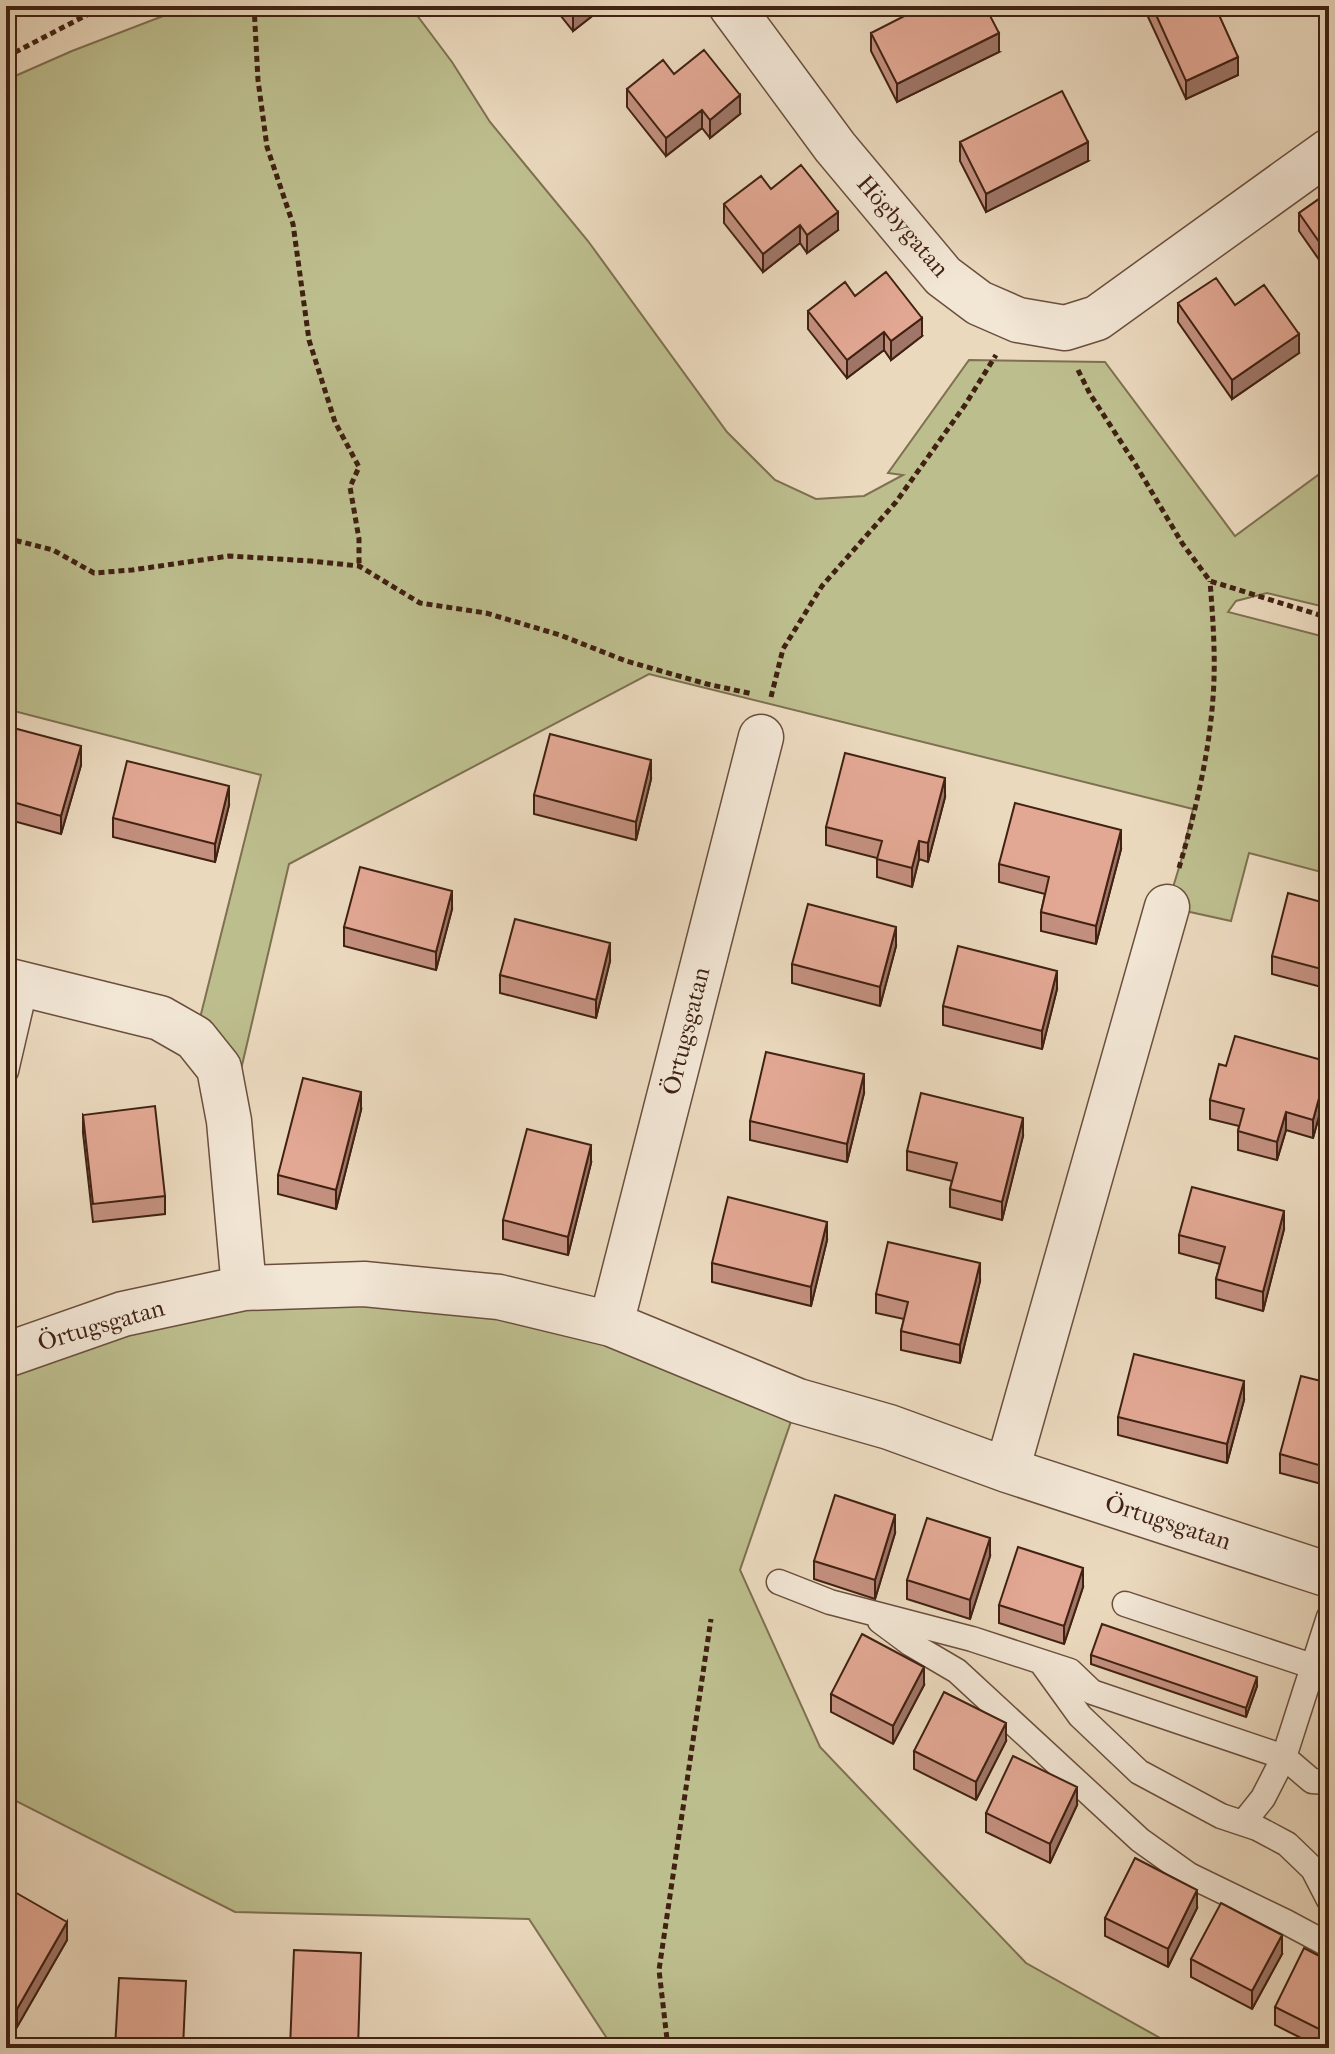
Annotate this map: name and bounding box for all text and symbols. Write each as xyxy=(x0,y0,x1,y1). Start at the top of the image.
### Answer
street label: Högbygatan xyxy=(851,169,955,283)
street label: Örtugsgatan xyxy=(656,964,715,1098)
street label: Örtugsgatan xyxy=(34,1293,168,1356)
street label: Örtugsgatan xyxy=(1102,1488,1235,1556)

